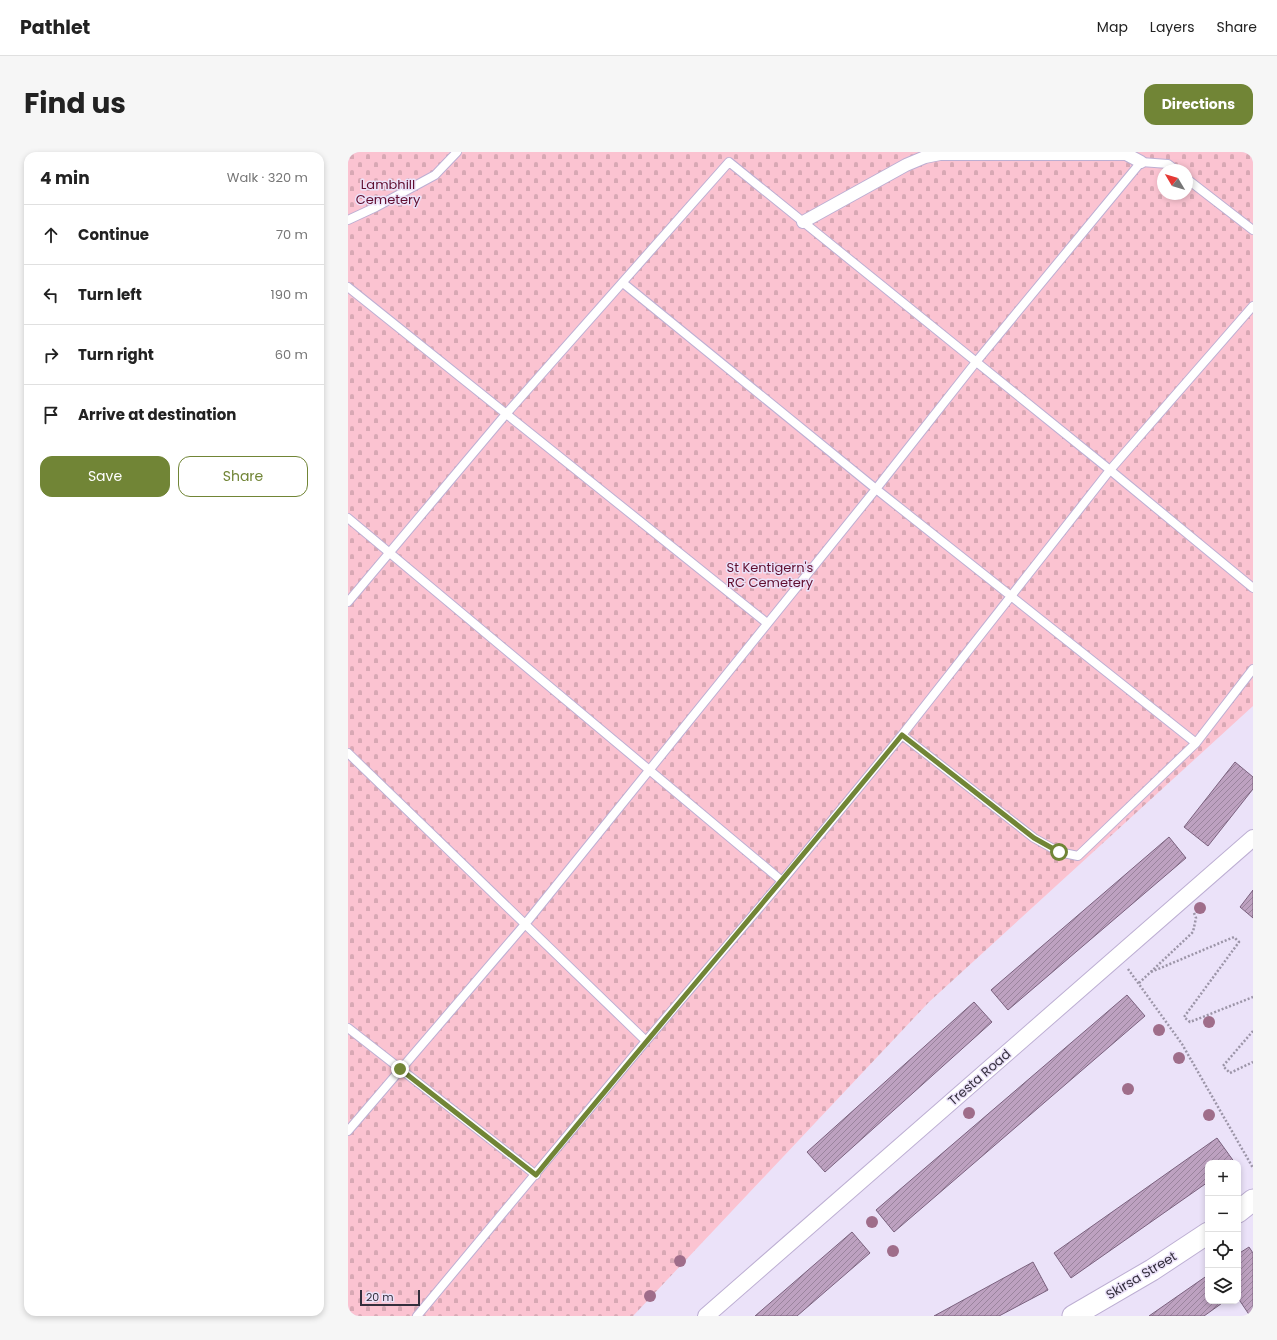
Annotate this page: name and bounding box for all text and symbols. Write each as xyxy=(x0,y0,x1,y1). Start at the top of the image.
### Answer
text: Pathlet xyxy=(20,14,90,41)
text: Map xyxy=(1097,17,1128,37)
text: Layers xyxy=(1150,17,1194,37)
text: Share xyxy=(1216,17,1257,37)
text: Find us xyxy=(24,84,126,123)
button: Directions xyxy=(1144,84,1253,125)
north arrow xyxy=(1157,164,1193,200)
text: 4 min xyxy=(40,166,90,190)
text: Walk · 320 m xyxy=(227,168,308,187)
park label: Lambhill Cemetery xyxy=(356,175,421,209)
icon: ahead xyxy=(40,224,62,246)
text: Continue xyxy=(78,224,149,245)
text: 70 m xyxy=(276,225,308,244)
icon: left xyxy=(40,284,62,306)
text: Turn left xyxy=(78,284,142,305)
text: 190 m xyxy=(271,285,308,304)
icon: right xyxy=(40,344,62,366)
text: Turn right xyxy=(78,344,154,365)
text: 60 m xyxy=(275,345,308,364)
icon: arrive xyxy=(40,404,62,426)
text: Arrive at destination xyxy=(78,404,236,425)
button: Save xyxy=(40,456,170,497)
button: Share xyxy=(178,456,308,497)
park label: St Kentigern's RC Cemetery xyxy=(727,558,814,592)
route start xyxy=(1050,843,1068,861)
street label: Tresta Road xyxy=(944,1045,1015,1110)
route end xyxy=(391,1060,409,1078)
map controls xyxy=(1205,1160,1241,1304)
button: + xyxy=(1205,1160,1241,1196)
button: − xyxy=(1205,1196,1241,1232)
button: locate xyxy=(1205,1232,1241,1268)
street label: Skirsa Street xyxy=(1102,1247,1180,1304)
button: layers xyxy=(1205,1268,1241,1304)
scale bar xyxy=(360,1288,420,1307)
text: 20 m xyxy=(366,1289,394,1305)

